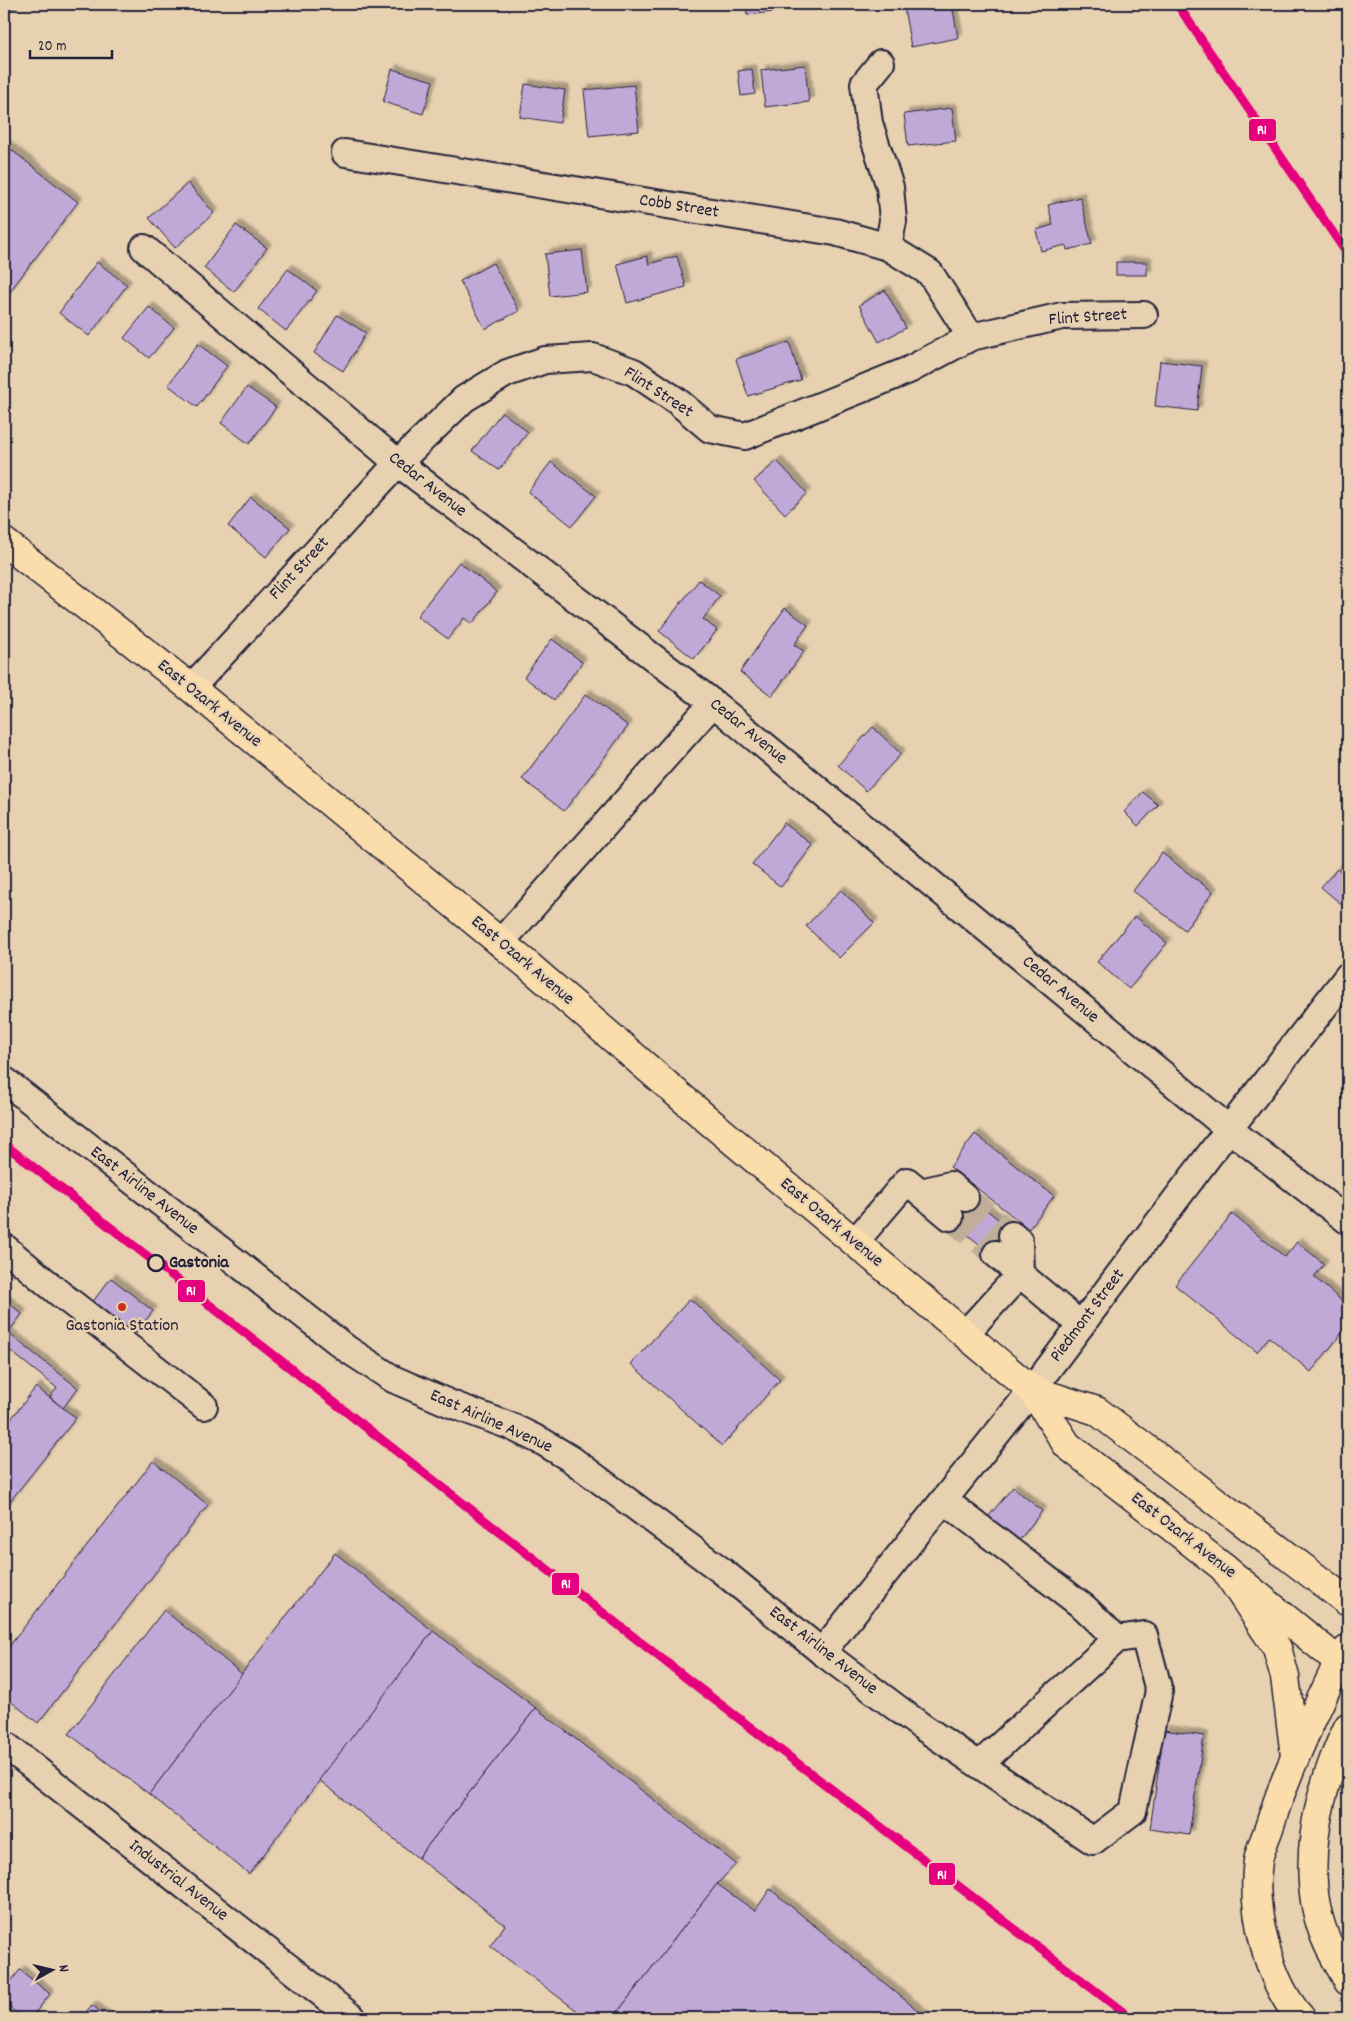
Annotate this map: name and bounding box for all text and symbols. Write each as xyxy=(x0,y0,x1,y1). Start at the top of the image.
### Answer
scale bar xyxy=(30,28,112,60)
text: 20 m xyxy=(38,36,66,58)
line badge: R1 xyxy=(1248,118,1277,142)
text: R1 xyxy=(1257,121,1267,141)
street label: Cobb Street xyxy=(637,188,721,226)
street label: Flint Street xyxy=(1048,303,1128,333)
street label: Flint Street xyxy=(618,361,698,425)
street label: Cedar Avenue xyxy=(382,446,472,524)
street label: Flint Street xyxy=(264,532,336,606)
street label: East Ozark Avenue xyxy=(151,654,267,754)
street label: Cedar Avenue xyxy=(704,693,792,771)
street label: East Ozark Avenue xyxy=(465,910,579,1012)
street label: Cedar Avenue xyxy=(1016,950,1104,1030)
street label: East Airline Avenue xyxy=(84,1141,204,1242)
street label: East Ozark Avenue xyxy=(774,1172,888,1274)
place label: Gastonia xyxy=(169,1251,229,1276)
marker: Gastonia xyxy=(147,1254,165,1272)
street label: Piedmont Street xyxy=(1045,1264,1132,1368)
line badge: R1 xyxy=(177,1279,206,1303)
text: R1 xyxy=(186,1282,196,1302)
marker: Gastonia Station xyxy=(116,1301,128,1313)
place label: Gastonia Station xyxy=(65,1314,179,1339)
street label: East Airline Avenue xyxy=(426,1384,556,1460)
street label: East Ozark Avenue xyxy=(1125,1487,1241,1585)
line badge: R1 xyxy=(551,1572,580,1596)
text: R1 xyxy=(561,1575,571,1595)
street label: East Airline Avenue xyxy=(763,1601,883,1702)
street label: Industrial Avenue xyxy=(123,1834,233,1928)
line badge: R1 xyxy=(928,1862,956,1886)
text: R1 xyxy=(937,1866,947,1886)
north arrow xyxy=(28,1944,78,1994)
text: N xyxy=(53,1964,73,1973)

